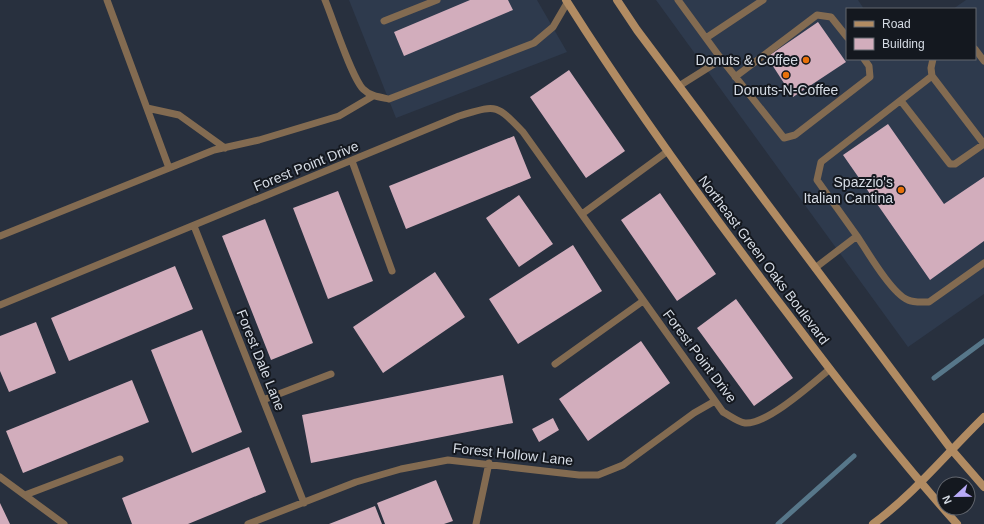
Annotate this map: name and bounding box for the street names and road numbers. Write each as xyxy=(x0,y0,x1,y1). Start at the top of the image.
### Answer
street label: Forest Point Drive xyxy=(251,138,361,194)
street label: Northeast Green Oaks Boulevard xyxy=(695,173,833,347)
street label: Forest Point Drive xyxy=(660,306,740,406)
street label: Forest Dale Lane xyxy=(233,307,289,413)
street label: Forest Hollow Lane xyxy=(452,440,574,468)

